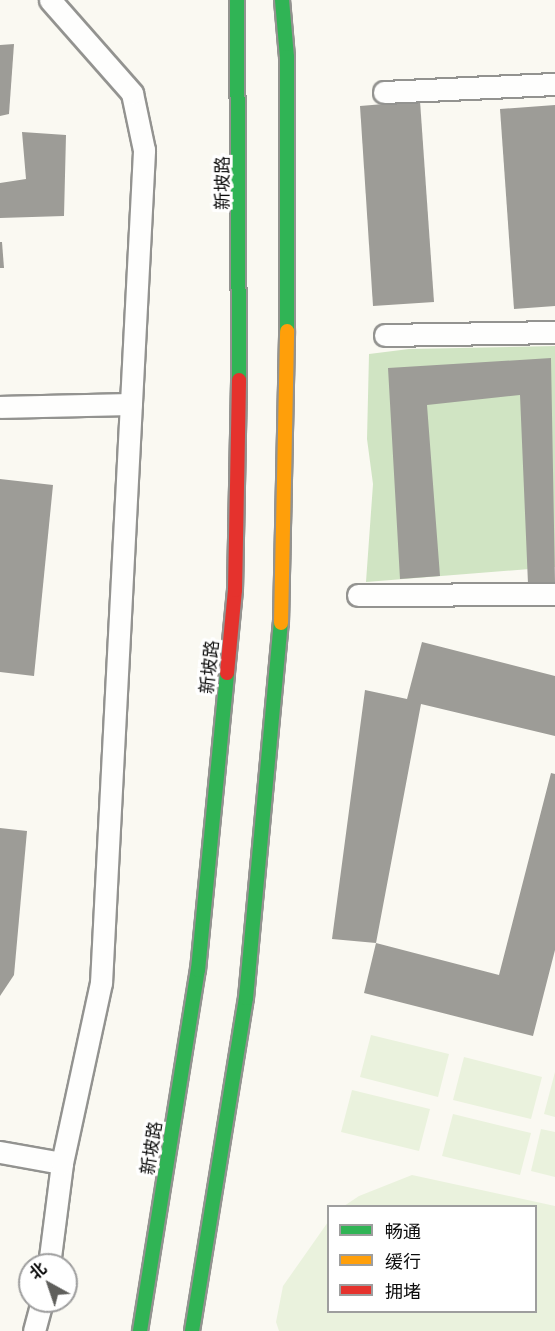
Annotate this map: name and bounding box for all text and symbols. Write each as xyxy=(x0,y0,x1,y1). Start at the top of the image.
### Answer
street label: 新坡路 xyxy=(211,156,233,210)
street label: 新坡路 xyxy=(195,639,223,695)
street label: 新坡路 xyxy=(136,1120,166,1176)
legend xyxy=(327,1205,537,1313)
text: 畅通 xyxy=(385,1219,421,1243)
text: 缓行 xyxy=(385,1249,421,1273)
north arrow xyxy=(18,1253,78,1313)
text: 北 xyxy=(25,1257,50,1284)
text: 拥堵 xyxy=(385,1279,421,1303)

